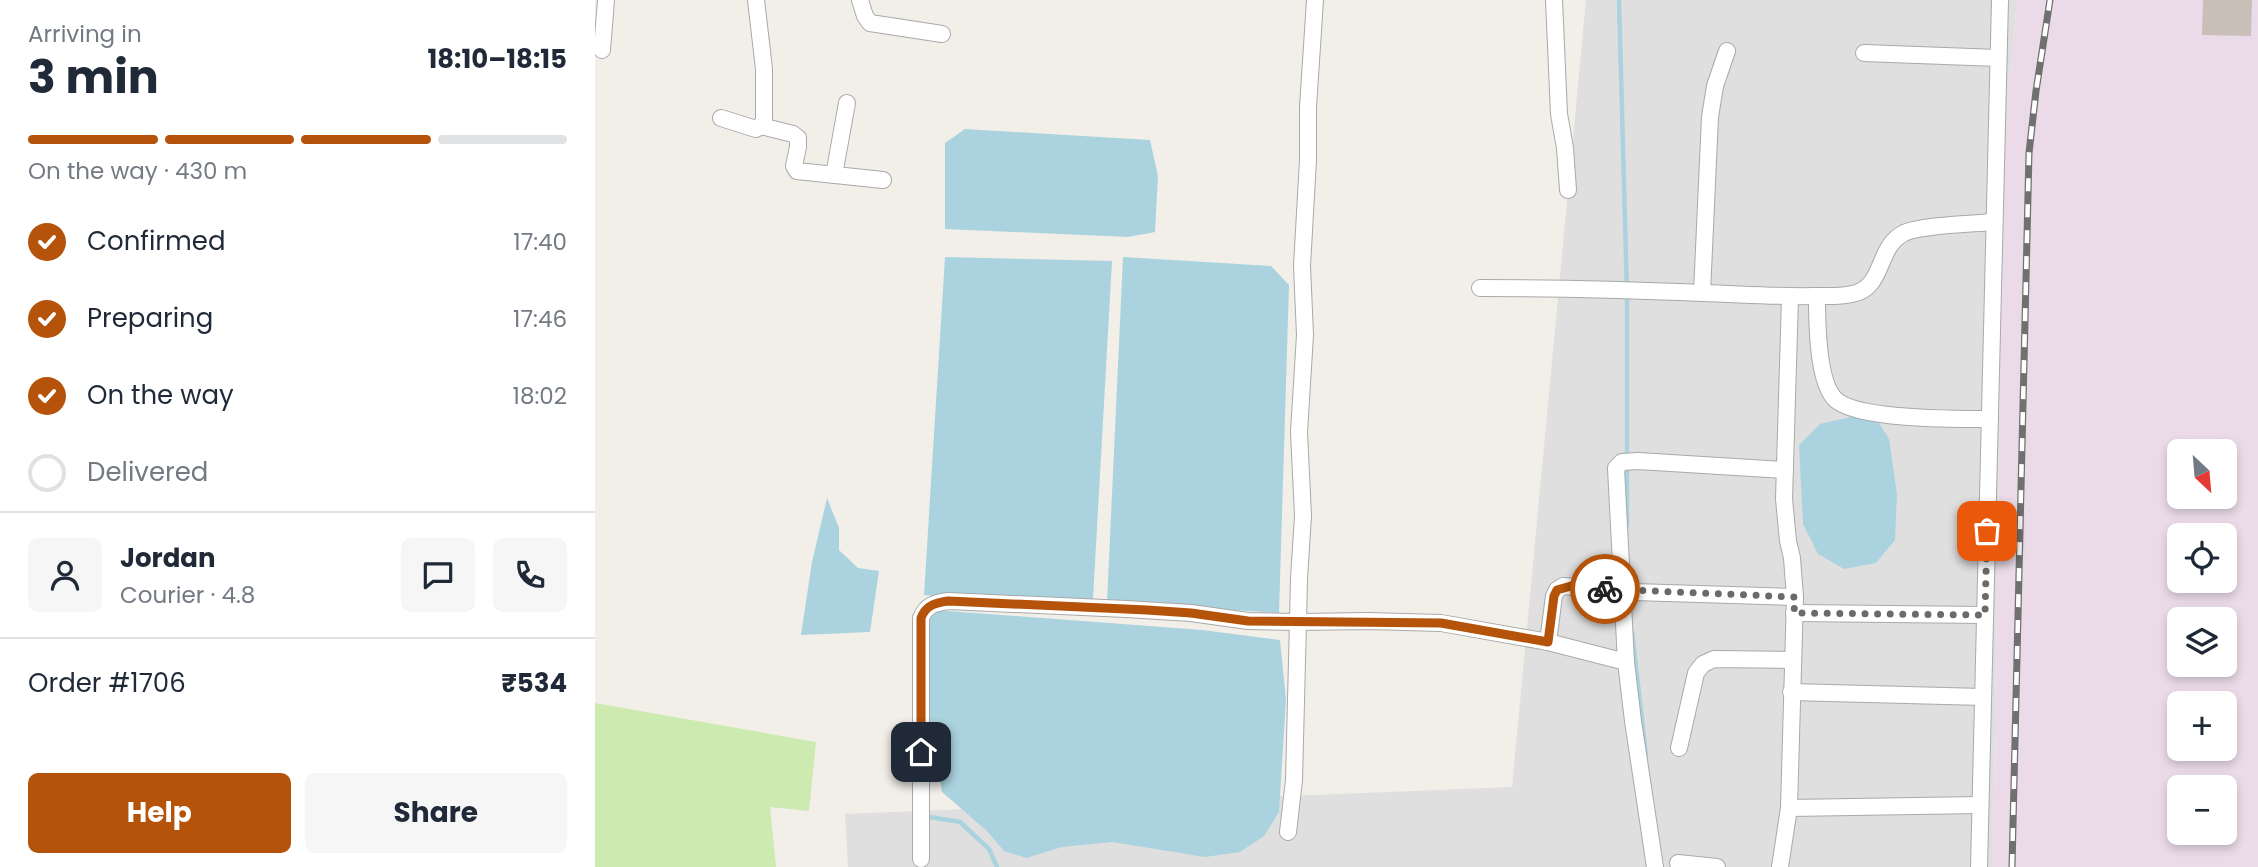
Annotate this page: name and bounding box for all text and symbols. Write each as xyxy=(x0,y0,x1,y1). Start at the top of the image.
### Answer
text: Arriving in xyxy=(28,18,142,50)
text: 18:10–18:15 xyxy=(428,41,567,77)
text: 3 min xyxy=(28,45,159,109)
text: On the way · 430 m xyxy=(28,155,247,187)
icon: check xyxy=(28,223,66,261)
text: Confirmed xyxy=(87,223,225,259)
text: 17:40 xyxy=(513,226,567,258)
icon: check xyxy=(28,300,66,338)
text: Preparing xyxy=(87,300,213,336)
text: 17:46 xyxy=(513,303,567,335)
icon: check xyxy=(28,377,66,415)
text: On the way xyxy=(87,377,234,413)
text: 18:02 xyxy=(513,380,567,412)
north arrow xyxy=(2167,439,2237,509)
map controls xyxy=(2167,439,2237,845)
text: Delivered xyxy=(87,454,208,490)
pin xyxy=(1957,501,2017,561)
icon: bag xyxy=(1968,512,2006,550)
button: locate xyxy=(2167,523,2237,593)
button: person xyxy=(28,538,102,612)
button: chat xyxy=(401,538,475,612)
button: phone xyxy=(493,538,567,612)
text: Jordan xyxy=(120,540,216,576)
courier xyxy=(1570,554,1640,624)
icon: bike xyxy=(1586,570,1624,608)
text: Courier · 4.8 xyxy=(120,579,255,611)
button: layers xyxy=(2167,607,2237,677)
text: Order #1706 xyxy=(28,665,186,701)
text: ₹534 xyxy=(501,665,567,701)
button: + xyxy=(2167,691,2237,761)
pin xyxy=(891,722,951,782)
icon: home xyxy=(902,733,940,771)
button: Help xyxy=(28,773,291,853)
button: Share xyxy=(305,773,567,853)
button: − xyxy=(2167,775,2237,845)

